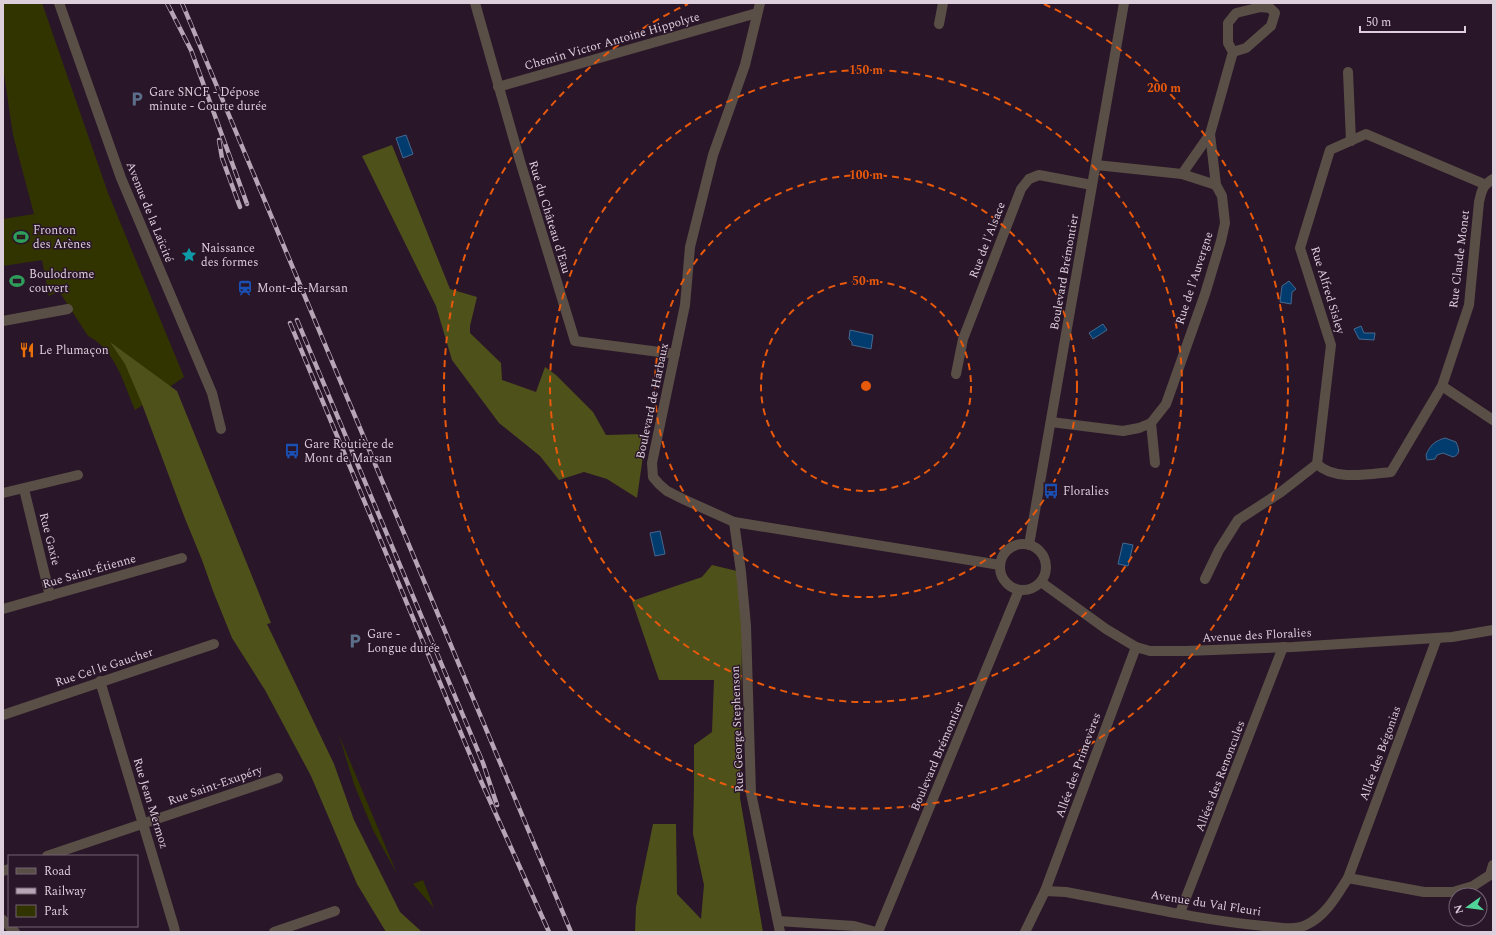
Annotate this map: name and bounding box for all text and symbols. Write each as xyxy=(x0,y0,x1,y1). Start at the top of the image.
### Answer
street label: Chemin Victor Antoine Hippolyte xyxy=(522,7,702,76)
scale bar xyxy=(1360,8,1465,34)
text: 50 m xyxy=(1366,13,1391,32)
text: 150 m xyxy=(849,61,883,80)
text: 200 m xyxy=(1147,79,1181,98)
place label: Gare SNCF - Dépose minute - Courte durée xyxy=(149,83,267,116)
parking icon: Gare SNCF - Dépose minute - Courte durée xyxy=(128,90,146,108)
street label: Rue du Château d'Eau xyxy=(523,158,576,276)
street label: Avenue de la Laïcité xyxy=(121,159,179,266)
text: 100 m xyxy=(849,166,883,185)
street label: Rue de l'Alsace xyxy=(964,199,1011,281)
street label: Rue Claude Monet xyxy=(1444,209,1475,309)
street label: Boulevard Brémontier xyxy=(1045,212,1084,332)
place label: Fronton des Arènes xyxy=(33,221,91,254)
sports icon: Fronton des Arènes xyxy=(12,228,30,246)
street label: Rue de l'Auvergne xyxy=(1171,229,1218,327)
place label: Naissance des formes xyxy=(201,239,258,272)
street label: Rue Alfred Sisley xyxy=(1305,244,1350,337)
place icon: Naissance des formes xyxy=(180,246,198,264)
place label: Boulodrome couvert xyxy=(29,265,95,298)
sports icon: Boulodrome couvert xyxy=(8,272,26,290)
text: 50 m xyxy=(852,272,880,291)
station icon: Mont-de-Marsan xyxy=(236,279,254,297)
place label: Mont-de-Marsan xyxy=(257,279,348,298)
restaurant icon: Le Plumaçon xyxy=(18,341,36,359)
place label: Le Plumaçon xyxy=(39,341,109,360)
street label: Boulevard de Harbaux xyxy=(631,341,674,461)
centre of rings xyxy=(859,379,873,393)
place label: Gare Routière de Mont de Marsan xyxy=(304,435,394,468)
bus stop icon: Gare Routière de Mont de Marsan xyxy=(283,442,301,460)
bus stop icon: Floralies xyxy=(1042,482,1060,500)
place label: Floralies xyxy=(1063,482,1109,501)
street label: Rue Gaxie xyxy=(34,511,65,568)
street label: Rue Saint-Étienne xyxy=(40,549,138,594)
street label: Avenue des Floralies xyxy=(1202,623,1312,648)
place label: Gare - Longue durée xyxy=(367,625,440,658)
parking icon: Gare - Longue durée xyxy=(346,632,364,650)
street label: Rue Cel le Gaucher xyxy=(53,643,156,692)
street label: Rue George Stephenson xyxy=(726,665,749,793)
street label: Boulevard Brémontier xyxy=(906,698,969,814)
street label: Allée des Bégonias xyxy=(1354,703,1406,803)
street label: Allée des Primevères xyxy=(1051,710,1106,820)
street label: Allées des Renoncules xyxy=(1191,718,1250,834)
street label: Rue Jean Mermoz xyxy=(128,755,173,851)
street label: Rue Saint-Exupéry xyxy=(165,760,266,811)
legend xyxy=(8,855,138,927)
text: Road xyxy=(44,862,71,881)
text: Railway xyxy=(44,882,87,901)
street label: Avenue du Val Fleuri xyxy=(1149,885,1263,922)
north arrow xyxy=(1448,887,1488,927)
text: Park xyxy=(44,902,69,921)
text: N xyxy=(1449,903,1468,916)

